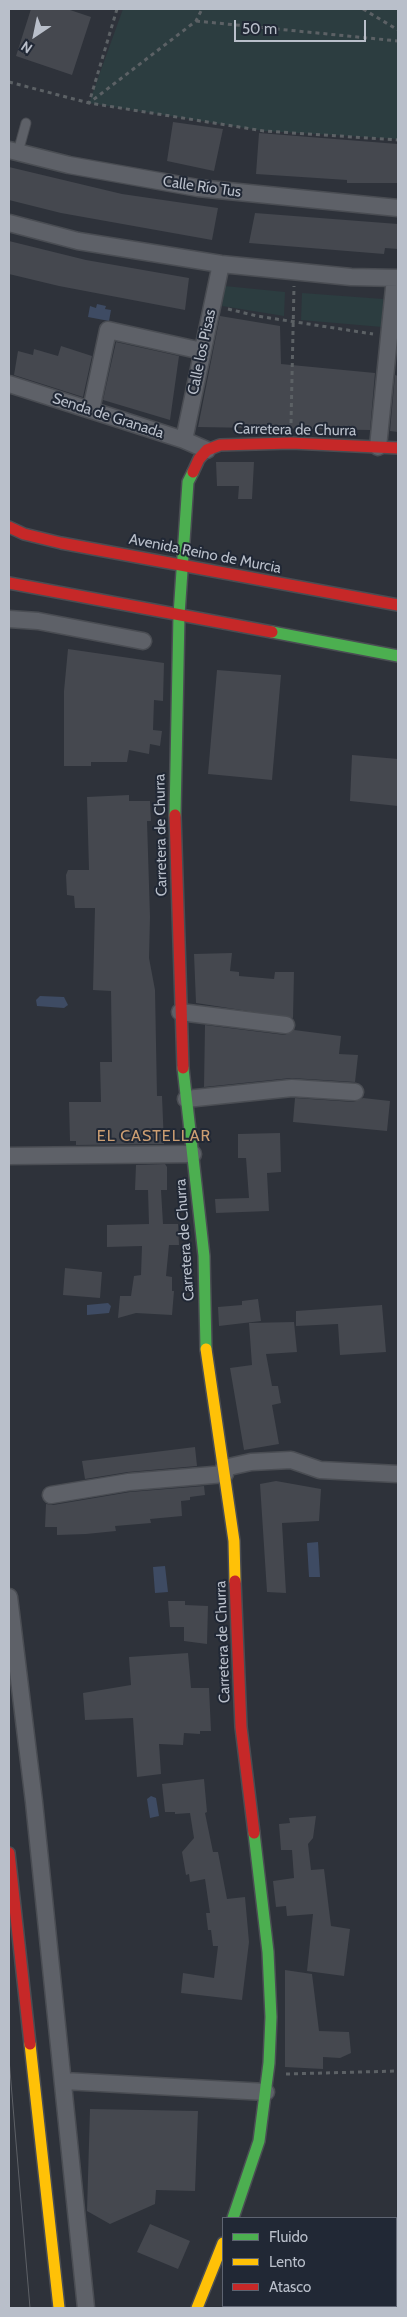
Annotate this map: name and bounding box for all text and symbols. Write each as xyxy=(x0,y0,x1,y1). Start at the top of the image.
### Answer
north arrow xyxy=(10,10,60,60)
scale bar xyxy=(237,10,370,42)
text: 50 m xyxy=(242,20,277,38)
text: N xyxy=(17,37,36,58)
street label: Calle Río Tus xyxy=(162,173,242,201)
street label: Calle los Pisas xyxy=(184,308,220,396)
street label: Senda de Granada xyxy=(50,390,166,442)
street label: Carretera de Churra xyxy=(234,420,356,440)
street label: Avenida Reino de Murcia xyxy=(127,530,283,578)
street label: Carretera de Churra xyxy=(151,774,171,896)
district label: EL CASTELLAR xyxy=(95,1126,213,1146)
street label: Carretera de Churra xyxy=(172,1178,198,1302)
street label: Carretera de Churra xyxy=(212,1580,234,1704)
legend xyxy=(222,2217,397,2307)
text: Fluido xyxy=(269,2228,308,2246)
text: Lento xyxy=(269,2253,306,2271)
text: Atasco xyxy=(269,2278,311,2296)

